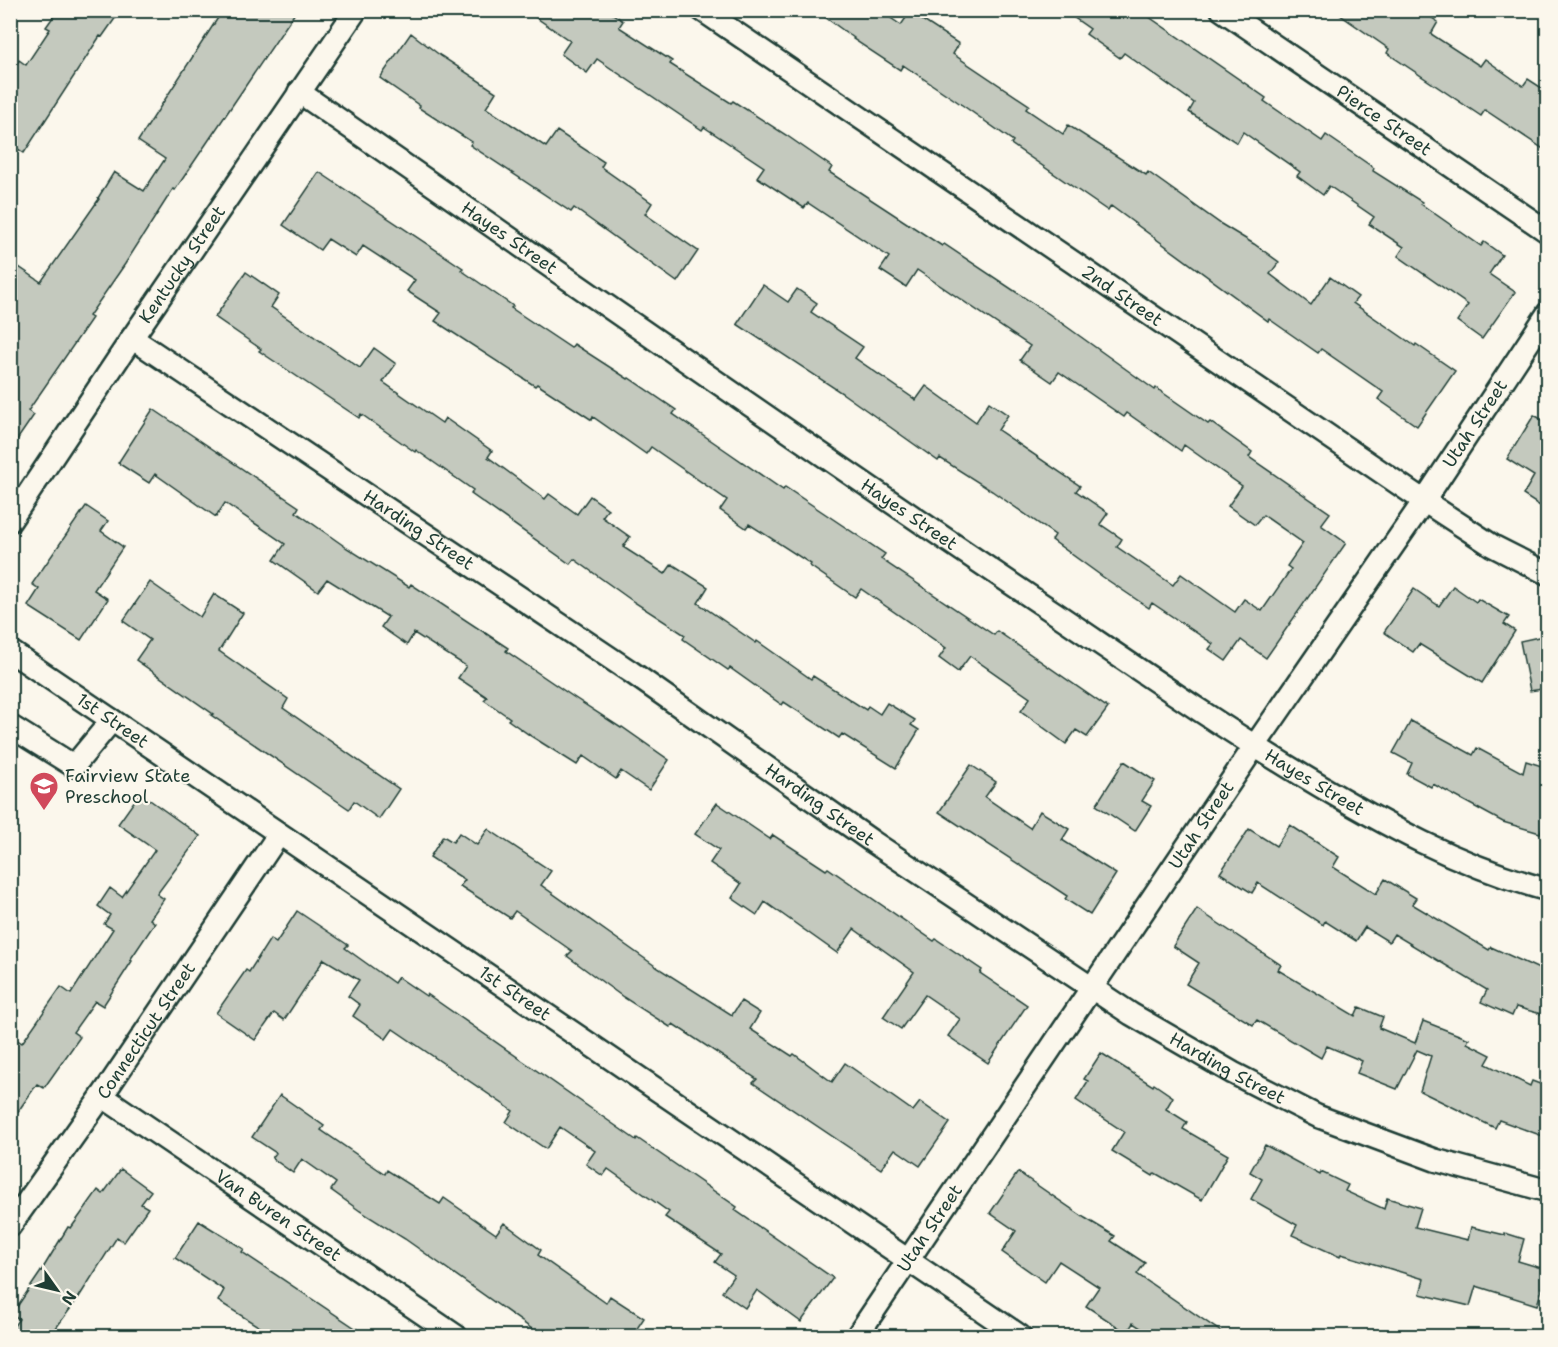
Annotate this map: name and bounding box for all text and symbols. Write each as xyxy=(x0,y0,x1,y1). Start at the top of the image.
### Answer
street label: Pierce Street xyxy=(1332,79,1437,161)
street label: Hayes Street xyxy=(456,196,562,280)
street label: Kentucky Street xyxy=(133,201,231,328)
street label: 2nd Street xyxy=(1077,259,1168,332)
street label: Utah Street xyxy=(1437,375,1513,472)
street label: Hayes Street xyxy=(856,473,962,556)
street label: Harding Street xyxy=(358,484,479,576)
street label: 1st Street xyxy=(72,688,154,754)
street label: Hayes Street xyxy=(1260,743,1369,821)
street label: Harding Street xyxy=(760,758,879,851)
place label: Fairview State Preschool xyxy=(65,764,190,809)
school or university icon: Fairview State Preschool xyxy=(28,770,60,812)
street label: Utah Street xyxy=(1163,777,1240,874)
street label: Connecticut Street xyxy=(91,958,201,1104)
street label: 1st Street xyxy=(474,960,556,1027)
street label: Harding Street xyxy=(1165,1027,1290,1110)
street label: Van Buren Street xyxy=(211,1164,346,1267)
street label: Utah Street xyxy=(891,1180,968,1277)
north arrow xyxy=(27,1260,87,1320)
text: N xyxy=(57,1287,81,1309)

